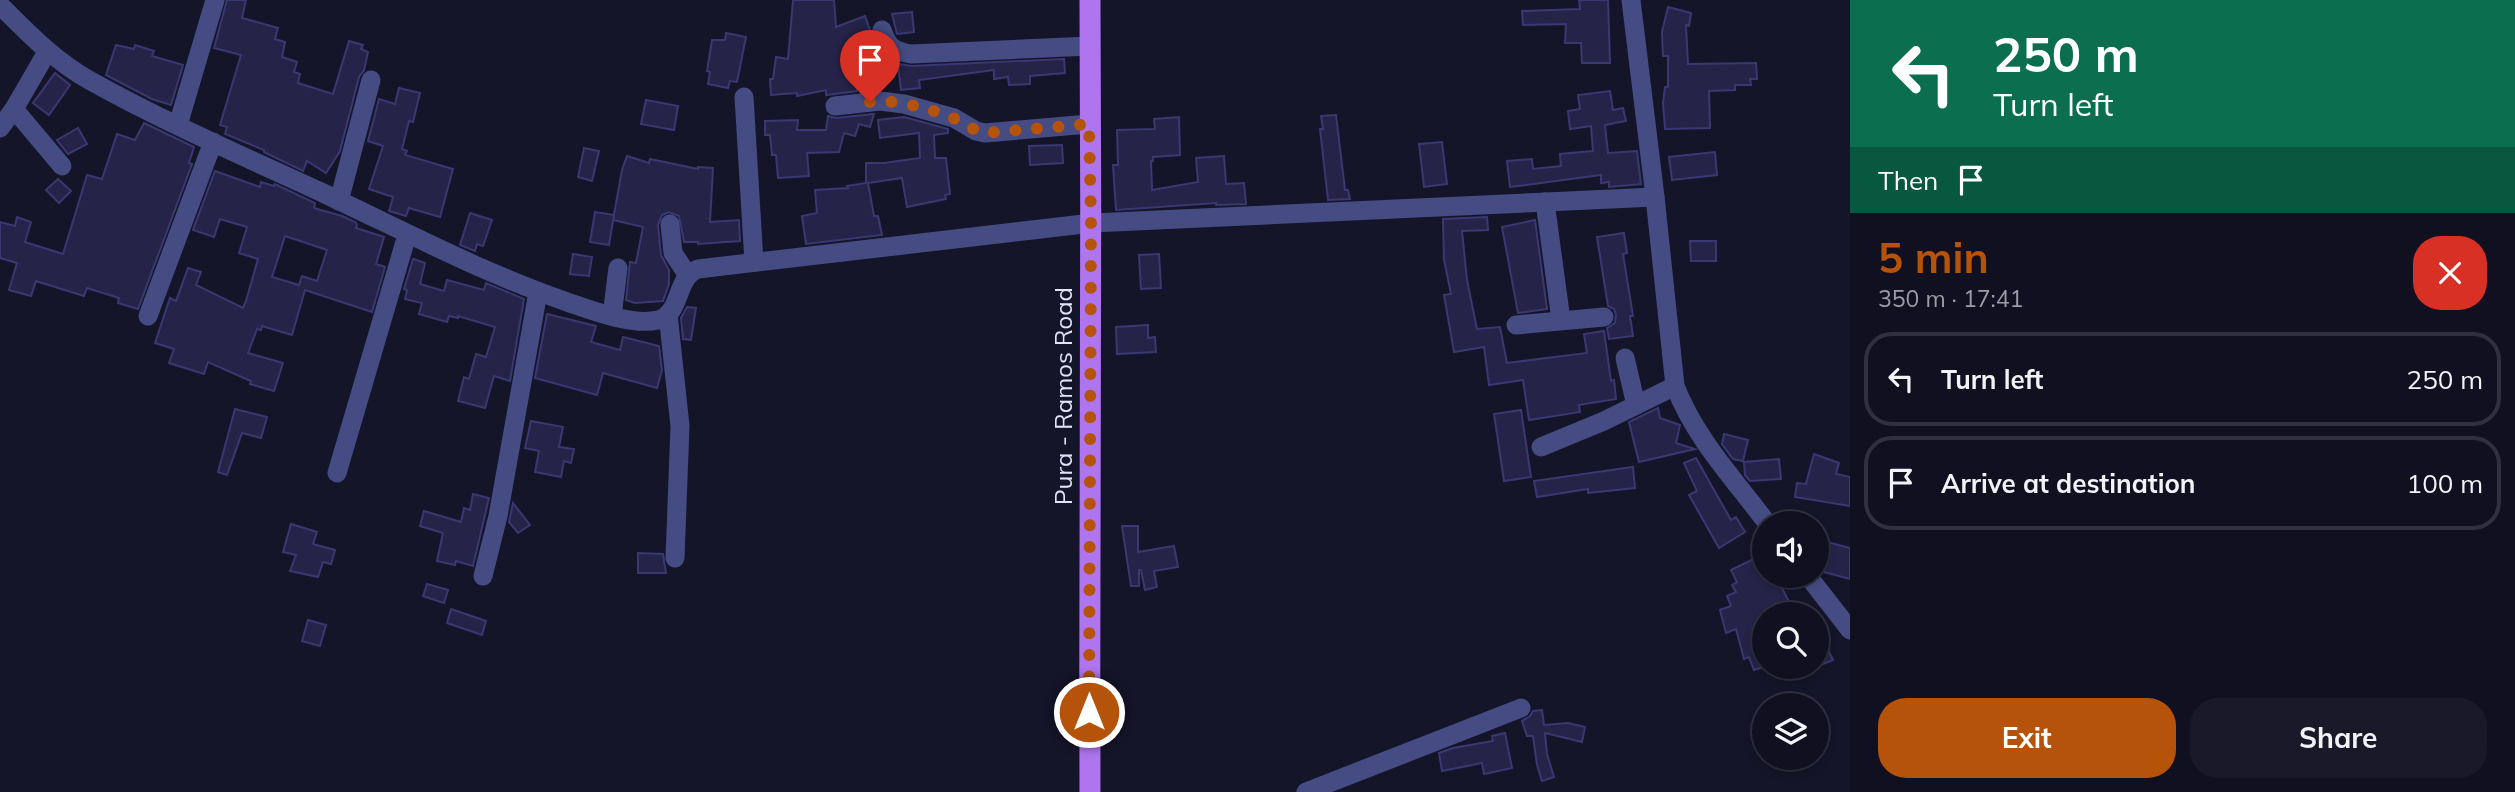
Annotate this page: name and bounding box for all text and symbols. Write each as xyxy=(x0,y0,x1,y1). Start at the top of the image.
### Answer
text: 250 m xyxy=(1993,23,2139,84)
icon: left xyxy=(1878,28,1969,119)
pin xyxy=(840,30,900,102)
icon: arrive xyxy=(851,41,889,79)
text: Turn left xyxy=(1993,84,2113,124)
icon: arrive xyxy=(1952,161,1990,199)
text: Then xyxy=(1878,164,1938,197)
text: 5 min xyxy=(1878,231,1989,284)
button: close xyxy=(2413,236,2487,310)
text: 350 m · 17:41 xyxy=(1878,284,2023,313)
street label: Pura - Ramos Road xyxy=(1048,287,1078,505)
icon: left xyxy=(1882,360,1920,398)
text: Turn left xyxy=(1941,363,2043,396)
text: 250 m xyxy=(2407,363,2483,396)
icon: arrive xyxy=(1882,464,1920,502)
text: Arrive at destination xyxy=(1941,467,2196,500)
text: 100 m xyxy=(2407,467,2483,500)
map controls xyxy=(1752,511,1829,770)
button: sound xyxy=(1752,511,1829,588)
button: search xyxy=(1752,602,1829,679)
position arrow xyxy=(1052,675,1126,749)
button: layers xyxy=(1752,693,1829,770)
button: Exit xyxy=(1878,698,2176,778)
button: Share xyxy=(2190,698,2487,778)

